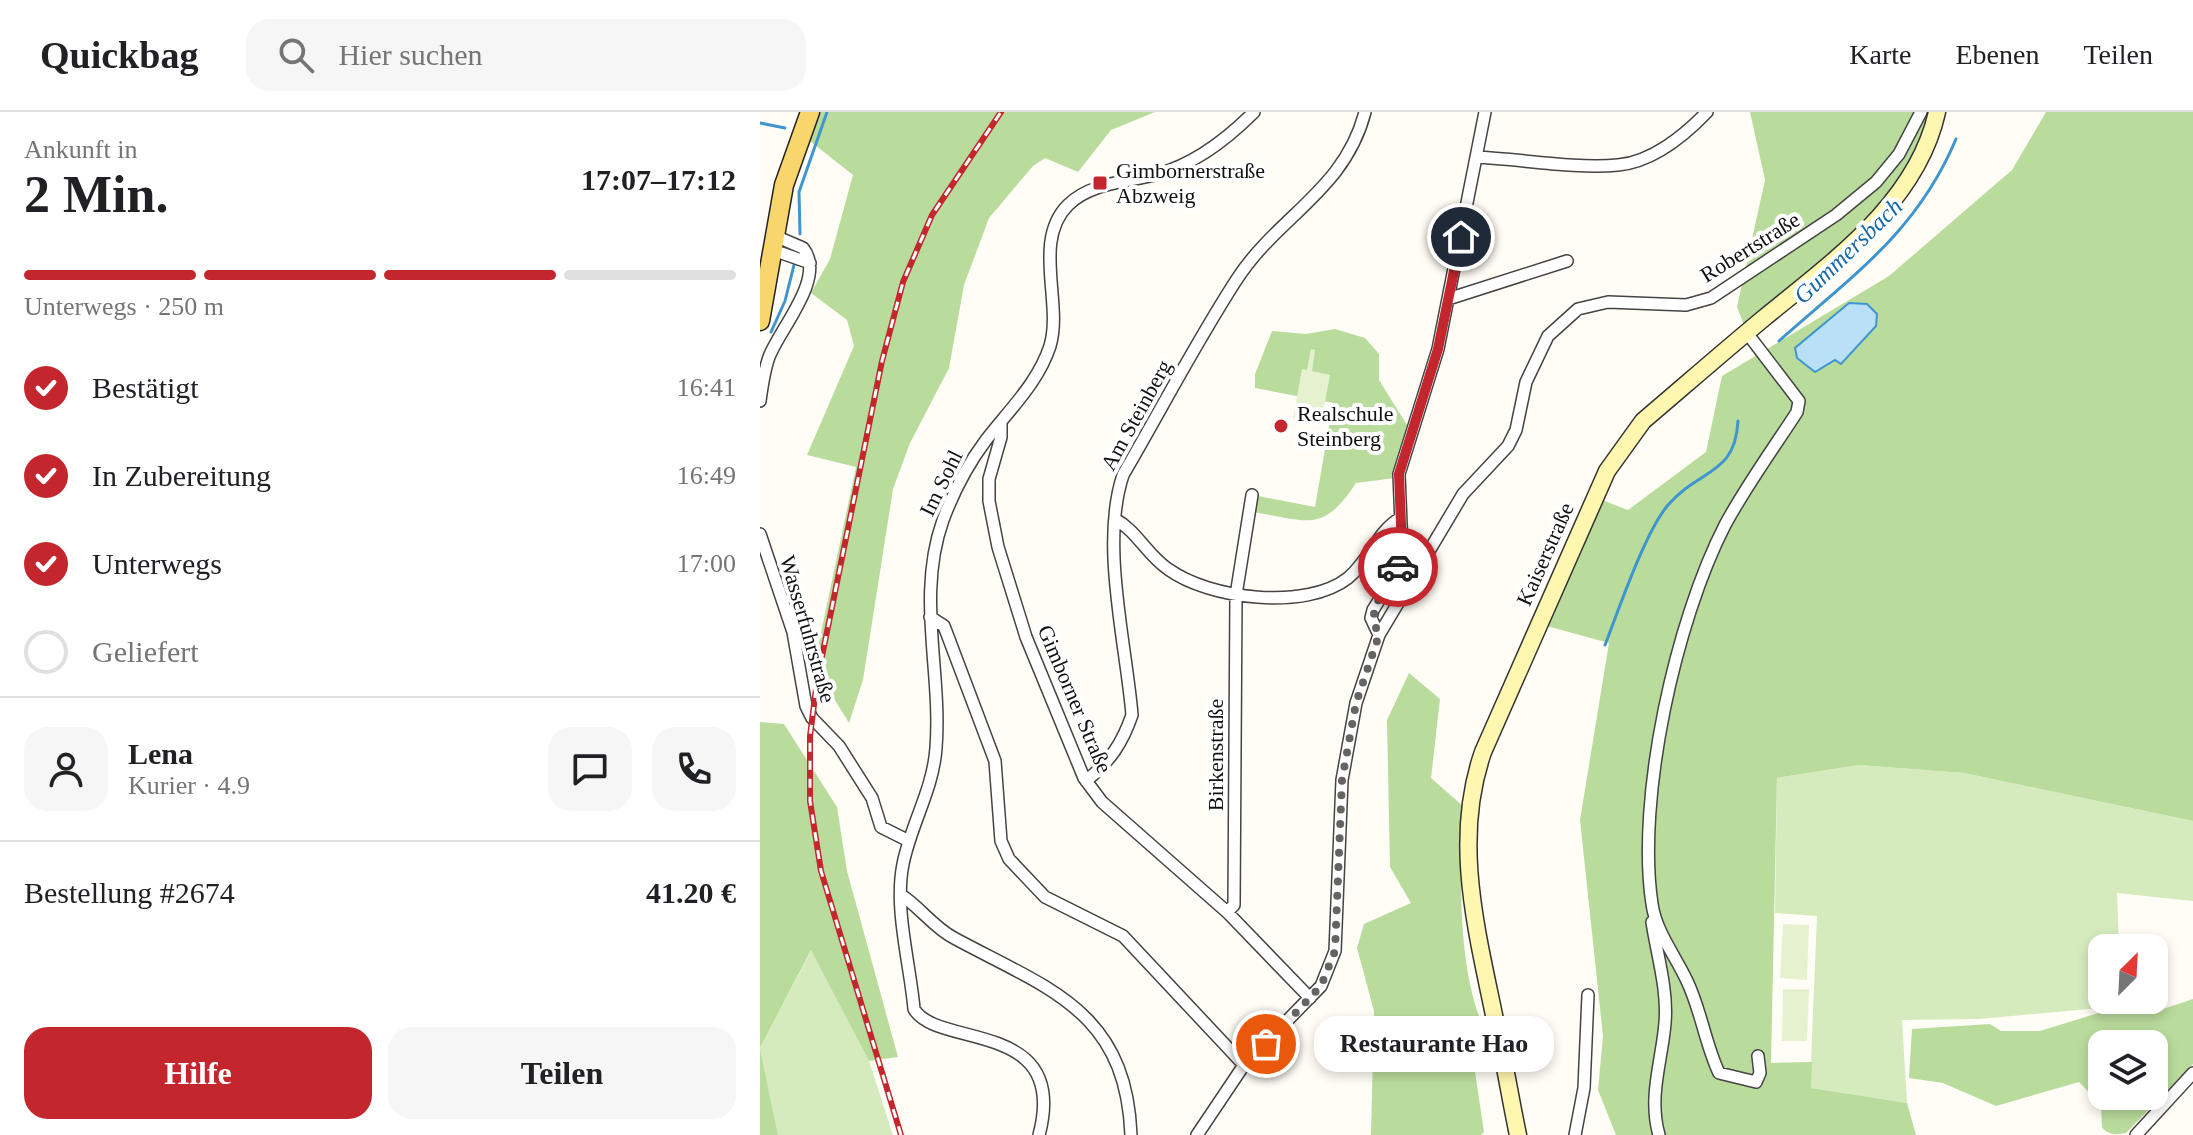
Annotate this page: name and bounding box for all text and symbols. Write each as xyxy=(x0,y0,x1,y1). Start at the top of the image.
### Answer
search box xyxy=(246,19,806,91)
icon: search xyxy=(274,33,318,77)
text: Quickbag xyxy=(40,34,198,76)
text: Hier suchen xyxy=(338,38,483,71)
text: Karte xyxy=(1849,39,1911,70)
text: Ebenen xyxy=(1955,39,2039,70)
text: Teilen xyxy=(2083,39,2153,70)
text: Ankunft in xyxy=(24,135,137,164)
place label: Gimbornerstraße Abzweig xyxy=(1116,158,1265,208)
text: 17:07–17:12 xyxy=(581,163,736,196)
text: 2 Min. xyxy=(24,166,168,223)
marker: Gimbornerstraße Abzweig xyxy=(1091,174,1109,192)
water label: Gummersbach xyxy=(1789,193,1907,309)
pin xyxy=(1427,203,1495,271)
street label: Robertstraße xyxy=(1696,207,1804,287)
icon: home xyxy=(1439,215,1483,259)
text: Unterwegs · 250 m xyxy=(24,292,224,321)
street label: Am Steinberg xyxy=(1095,355,1177,475)
icon: check xyxy=(24,366,68,410)
text: Bestätigt xyxy=(92,371,199,404)
text: 16:41 xyxy=(677,373,736,402)
place label: Realschule Steinberg xyxy=(1297,401,1394,451)
marker: Realschule Steinberg xyxy=(1272,417,1290,435)
street label: Im Sohl xyxy=(914,446,968,520)
icon: check xyxy=(24,454,68,498)
text: In Zubereitung xyxy=(92,459,271,492)
text: 16:49 xyxy=(677,461,736,490)
street label: Kaiserstraße xyxy=(1511,499,1579,609)
courier xyxy=(1358,527,1438,607)
icon: check xyxy=(24,542,68,586)
icon: car xyxy=(1376,545,1420,589)
text: Unterwegs xyxy=(92,547,222,580)
text: 17:00 xyxy=(677,549,736,578)
street label: Wasserfuhrstraße xyxy=(775,552,841,706)
street label: Gimborner Straße xyxy=(1033,621,1117,777)
text: Geliefert xyxy=(92,635,199,668)
street label: Birkenstraße xyxy=(1203,699,1228,811)
button: person xyxy=(24,727,108,811)
button: chat xyxy=(548,727,632,811)
button: phone xyxy=(652,727,736,811)
text: Lena xyxy=(128,737,193,770)
text: Kurier · 4.9 xyxy=(128,771,250,800)
text: Bestellung #2674 xyxy=(24,876,235,909)
text: 41.20 € xyxy=(646,876,736,909)
north arrow xyxy=(2088,934,2168,1014)
map controls xyxy=(2088,934,2168,1110)
pin xyxy=(1232,1010,1300,1078)
callout: Restaurante Hao xyxy=(1314,1016,1554,1072)
icon: bag xyxy=(1244,1022,1288,1066)
button: Hilfe xyxy=(24,1027,372,1119)
button: Teilen xyxy=(388,1027,736,1119)
text: Restaurante Hao xyxy=(1340,1029,1528,1058)
button: layers xyxy=(2088,1030,2168,1110)

